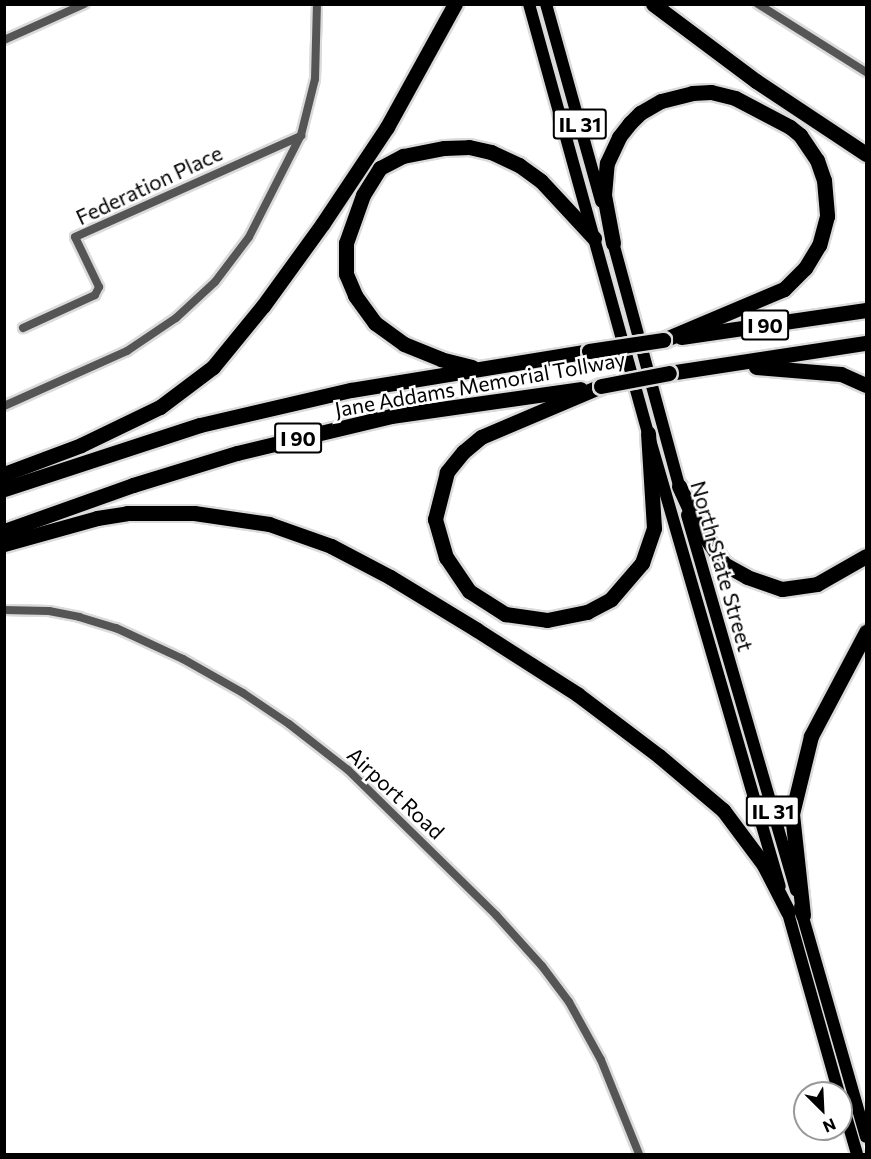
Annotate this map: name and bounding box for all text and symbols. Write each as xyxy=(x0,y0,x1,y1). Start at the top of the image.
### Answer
road number: IL 31 xyxy=(552,107,608,141)
street label: Federation Place xyxy=(72,140,226,230)
road number: I 90 xyxy=(741,308,789,342)
street label: Jane Addams Memorial Tollway xyxy=(333,346,627,422)
road number: I 90 xyxy=(274,421,322,455)
street label: North State Street xyxy=(686,478,758,654)
street label: Airport Road xyxy=(342,742,450,844)
road number: IL 31 xyxy=(744,794,802,828)
north arrow xyxy=(793,1081,853,1141)
text: N xyxy=(820,1115,839,1137)

